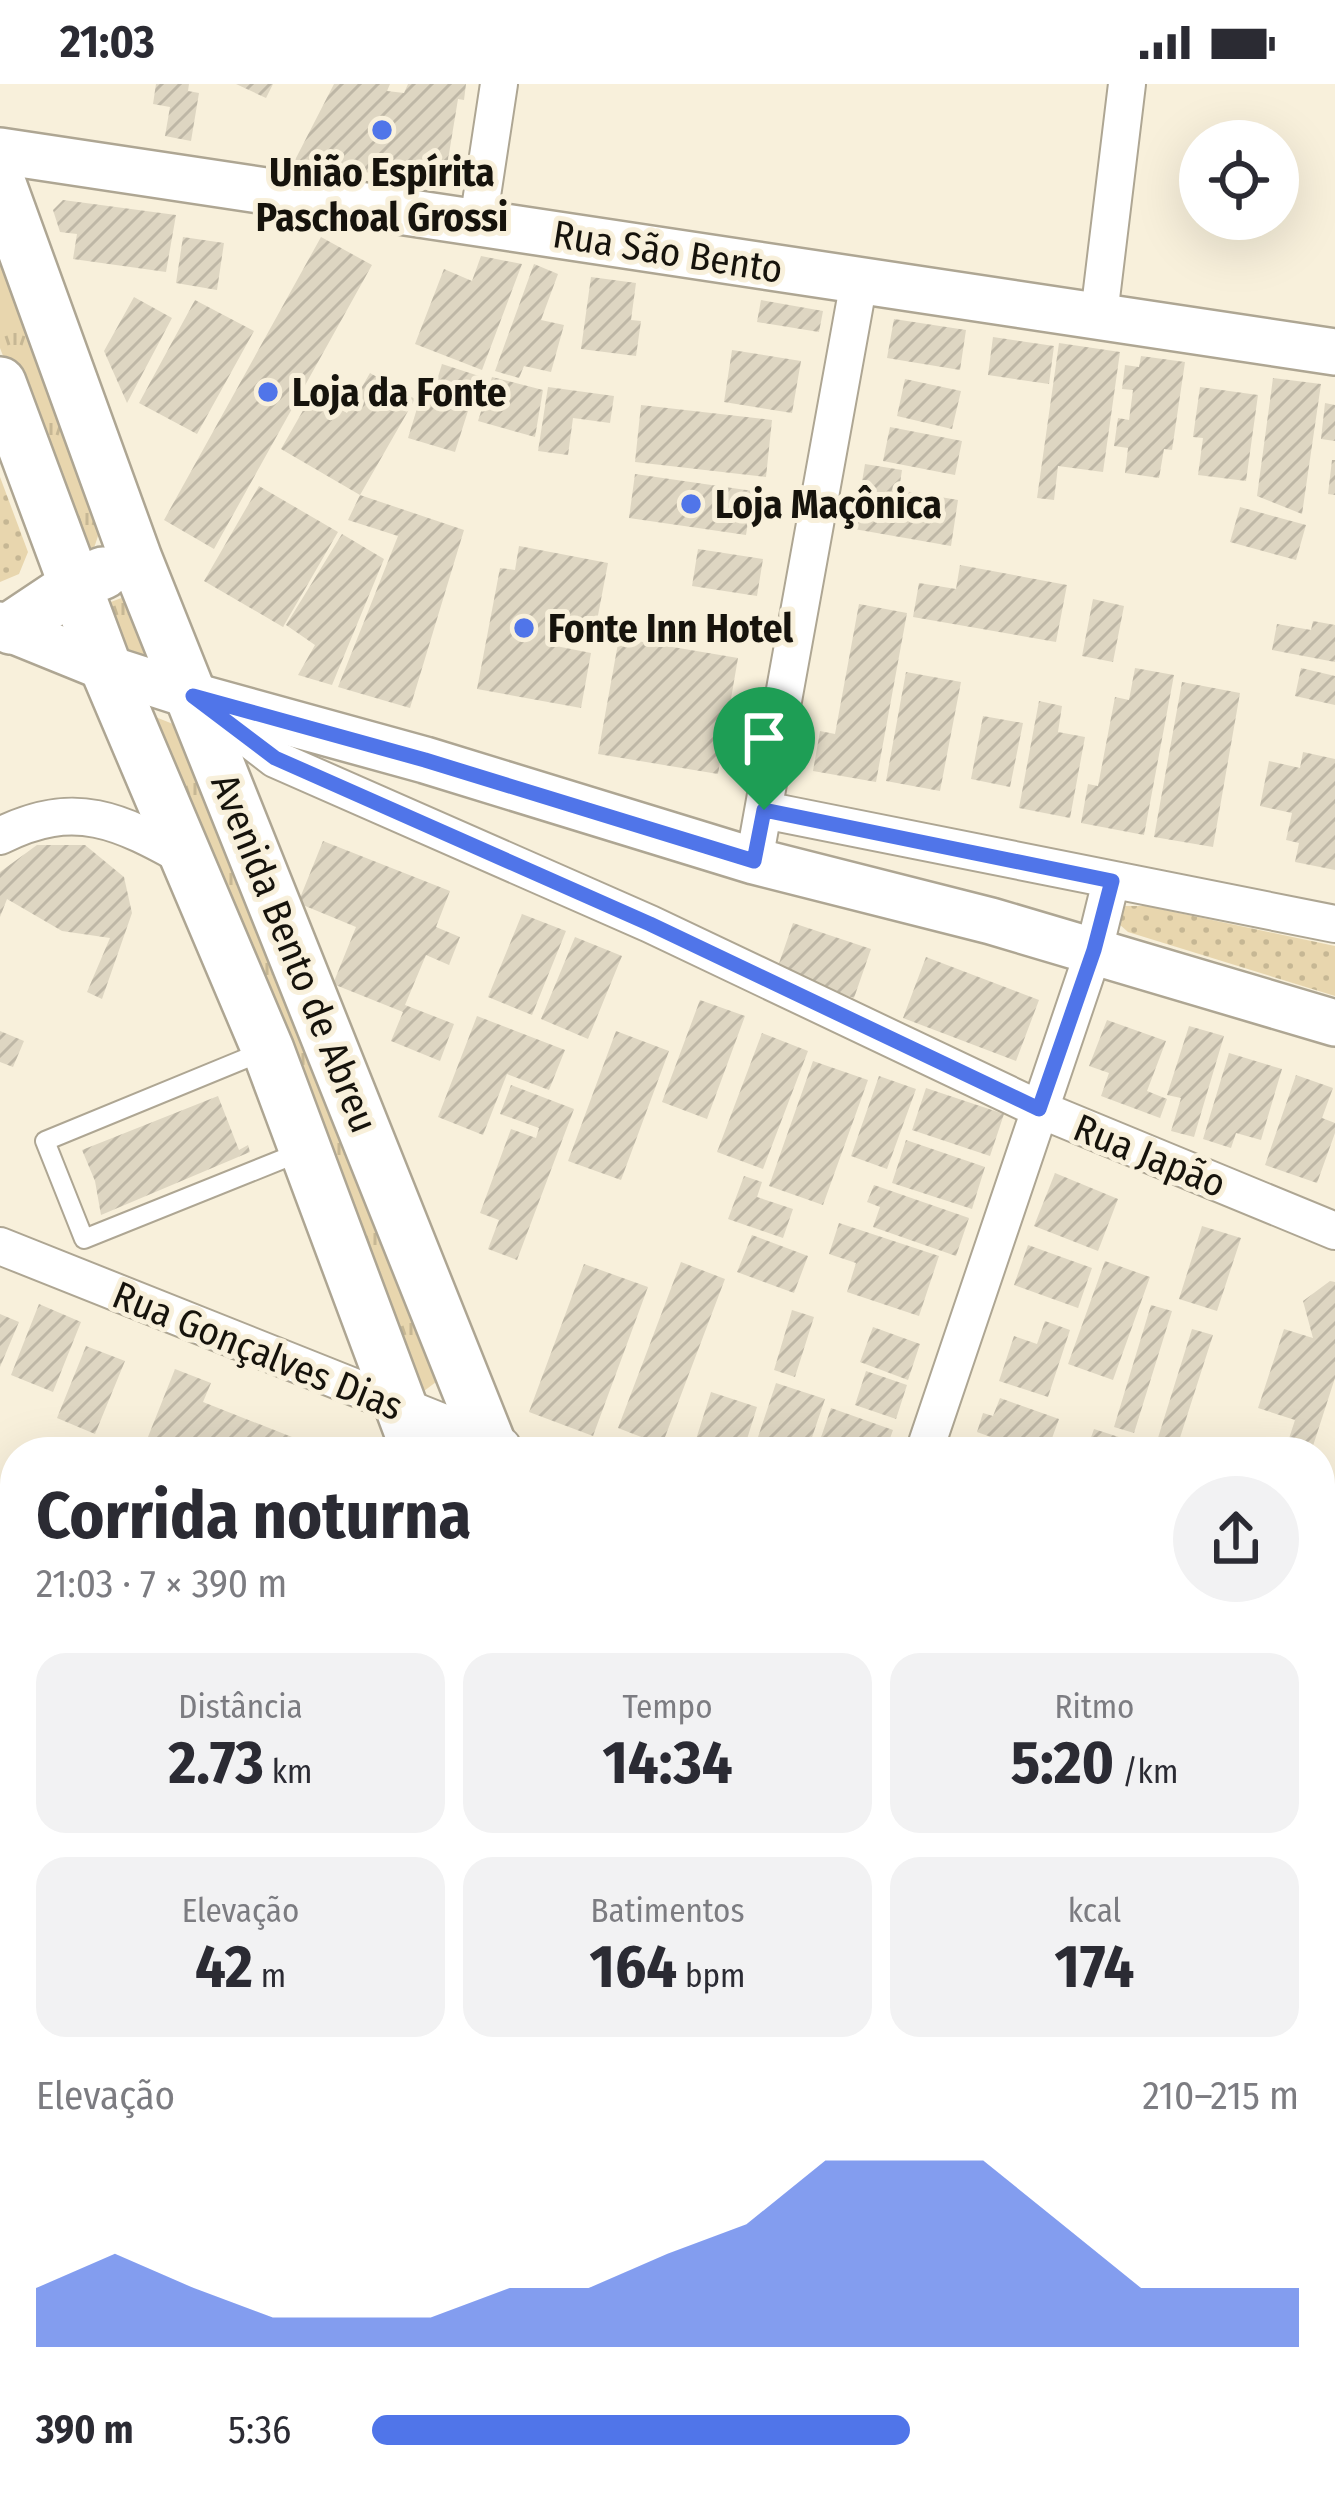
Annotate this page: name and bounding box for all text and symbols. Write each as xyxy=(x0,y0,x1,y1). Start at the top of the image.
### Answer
text: 21:03 xyxy=(60,15,155,69)
marker: União Espírita Paschoal Grossi xyxy=(369,117,395,143)
map controls xyxy=(1179,120,1299,240)
button: locate xyxy=(1179,120,1299,240)
place label: União Espírita Paschoal Grossi xyxy=(256,150,508,241)
street label: Rua São Bento xyxy=(550,211,786,293)
place label: Loja da Fonte xyxy=(292,370,506,416)
marker: Loja da Fonte xyxy=(255,379,281,405)
place label: Loja Maçônica xyxy=(715,482,942,529)
marker: Loja Maçônica xyxy=(678,491,704,517)
place label: Fonte Inn Hotel xyxy=(548,606,794,652)
marker: Fonte Inn Hotel xyxy=(511,615,537,641)
pin xyxy=(713,687,815,810)
icon: arrive xyxy=(731,705,797,771)
street label: Avenida Bento de Abreu xyxy=(201,768,387,1139)
street label: Rua Japão xyxy=(1067,1105,1232,1207)
street label: Rua Gonçalves Dias xyxy=(106,1272,409,1430)
text: Corrida noturna xyxy=(36,1476,471,1555)
button: share xyxy=(1173,1476,1299,1602)
text: 21:03 · 7 × 390 m xyxy=(36,1561,287,1607)
text: Distância xyxy=(178,1687,303,1727)
text: Tempo xyxy=(622,1687,713,1727)
text: Ritmo xyxy=(1055,1687,1134,1727)
text: 2.73 xyxy=(169,1727,264,1799)
text: 14:34 xyxy=(602,1727,733,1799)
text: 5:20 xyxy=(1011,1727,1114,1799)
text: km xyxy=(264,1752,312,1792)
text: /km xyxy=(1114,1752,1178,1792)
text: Elevação xyxy=(182,1891,299,1931)
text: Batimentos xyxy=(590,1891,745,1931)
text: kcal xyxy=(1068,1891,1121,1931)
text: 42 xyxy=(195,1931,253,2003)
text: 164 xyxy=(590,1931,677,2003)
text: 174 xyxy=(1055,1931,1134,2003)
text: m xyxy=(253,1956,286,1996)
text: bpm xyxy=(677,1956,745,1996)
text: Elevação xyxy=(36,2073,175,2119)
text: 210–215 m xyxy=(1142,2073,1299,2119)
text: 390 m xyxy=(36,2407,133,2453)
text: 5:36 xyxy=(228,2407,291,2453)

